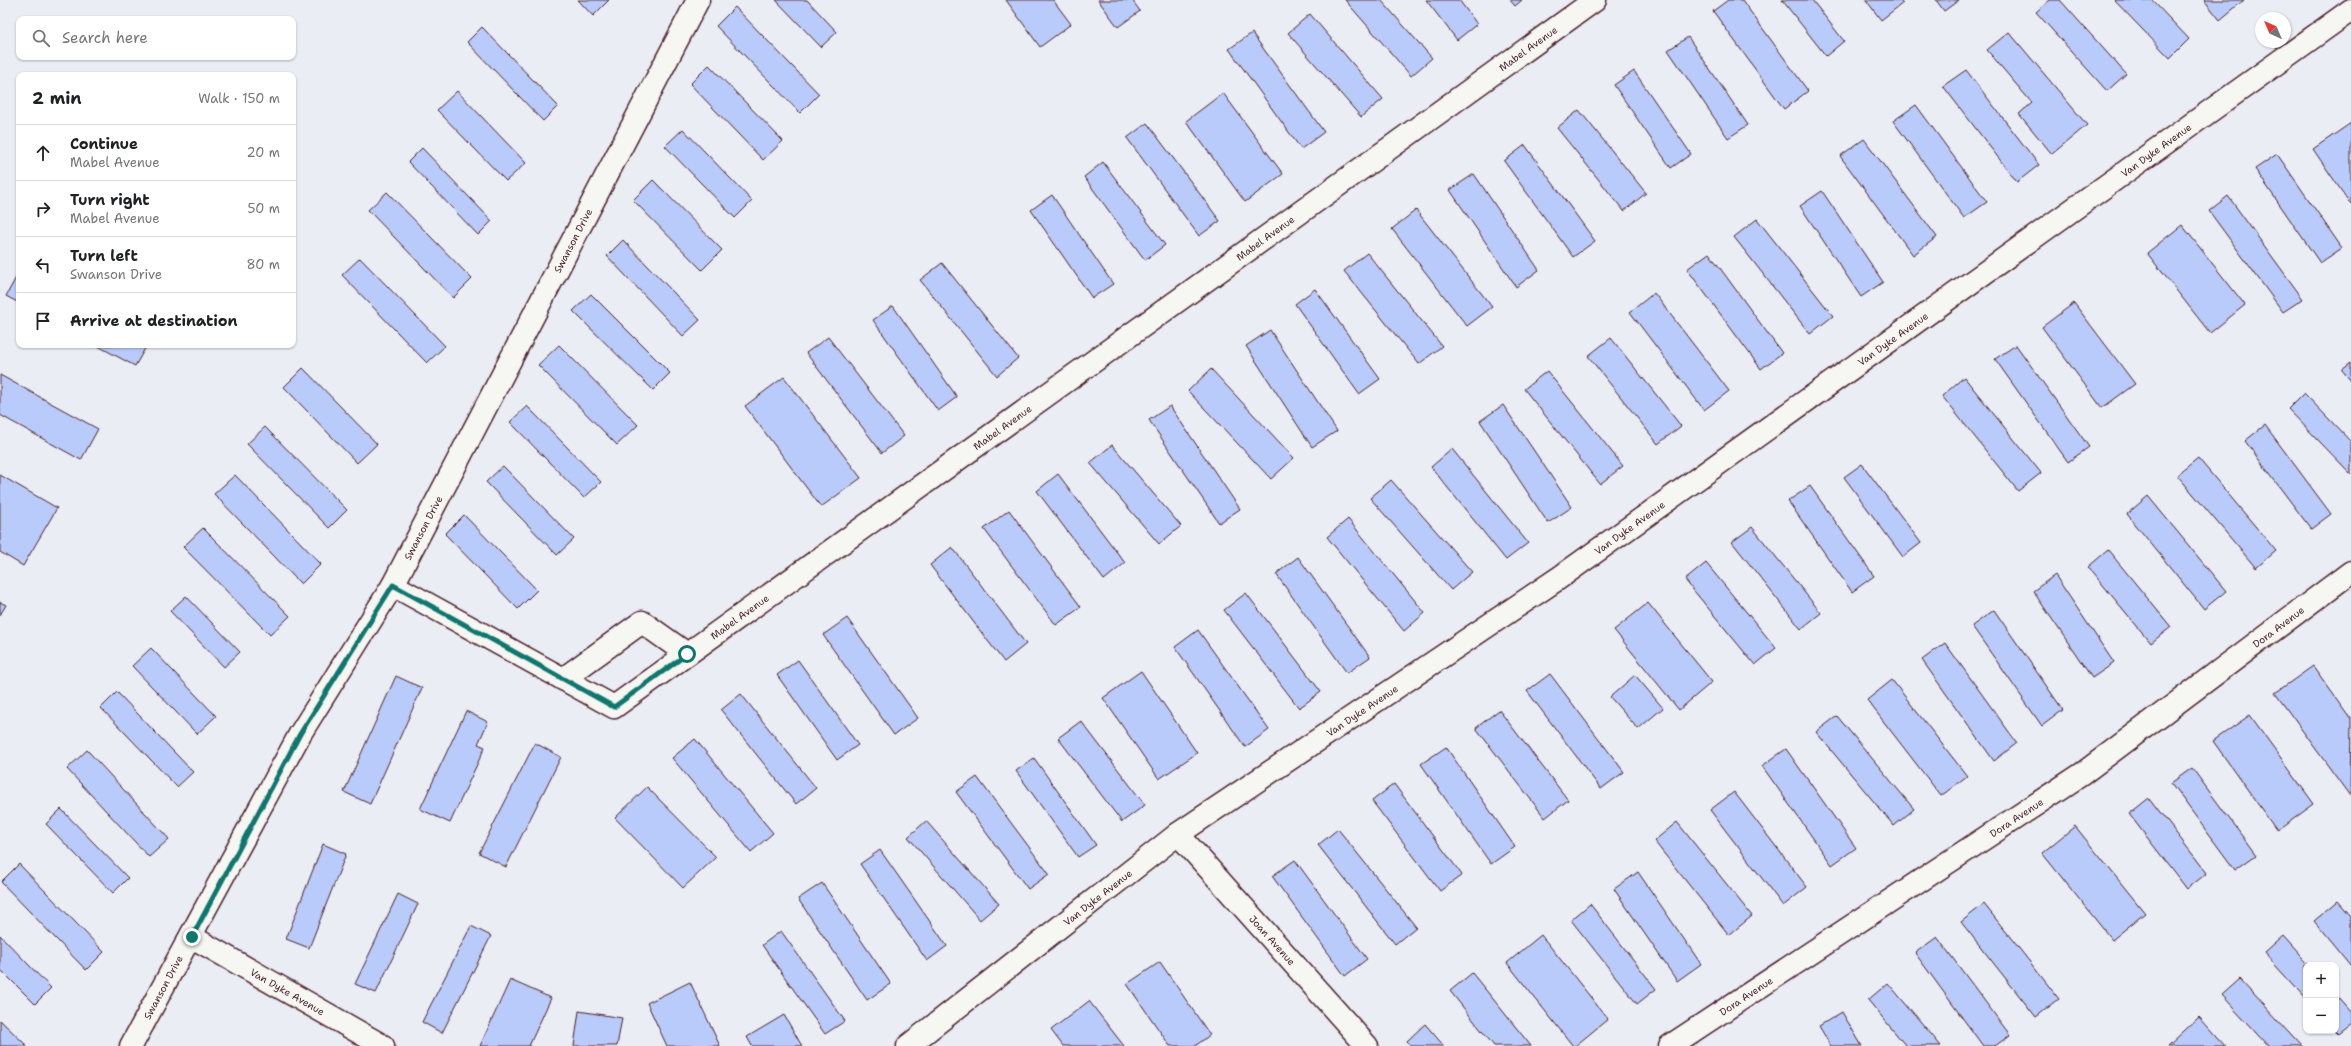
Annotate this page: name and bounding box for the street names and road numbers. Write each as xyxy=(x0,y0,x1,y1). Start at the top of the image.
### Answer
street label: Mabel Avenue xyxy=(1496,23,1560,74)
street label: Van Dyke Avenue xyxy=(2118,120,2194,180)
street label: Swanson Drive xyxy=(551,206,595,275)
street label: Mabel Avenue xyxy=(1234,213,1297,264)
street label: Van Dyke Avenue xyxy=(1855,309,1931,369)
street label: Mabel Avenue xyxy=(971,402,1035,453)
street label: Swanson Drive xyxy=(401,493,446,562)
street label: Van Dyke Avenue xyxy=(1592,498,1668,558)
street label: Mabel Avenue xyxy=(708,591,772,642)
street label: Dora Avenue xyxy=(2250,603,2307,651)
street label: Van Dyke Avenue xyxy=(1324,682,1401,740)
street label: Dora Avenue xyxy=(1987,795,2046,840)
street label: Van Dyke Avenue xyxy=(1061,866,1135,929)
street label: Joan Avenue xyxy=(1246,912,1298,968)
street label: Swanson Drive xyxy=(141,953,186,1022)
street label: Van Dyke Avenue xyxy=(248,966,327,1019)
street label: Dora Avenue xyxy=(1717,974,1776,1019)

